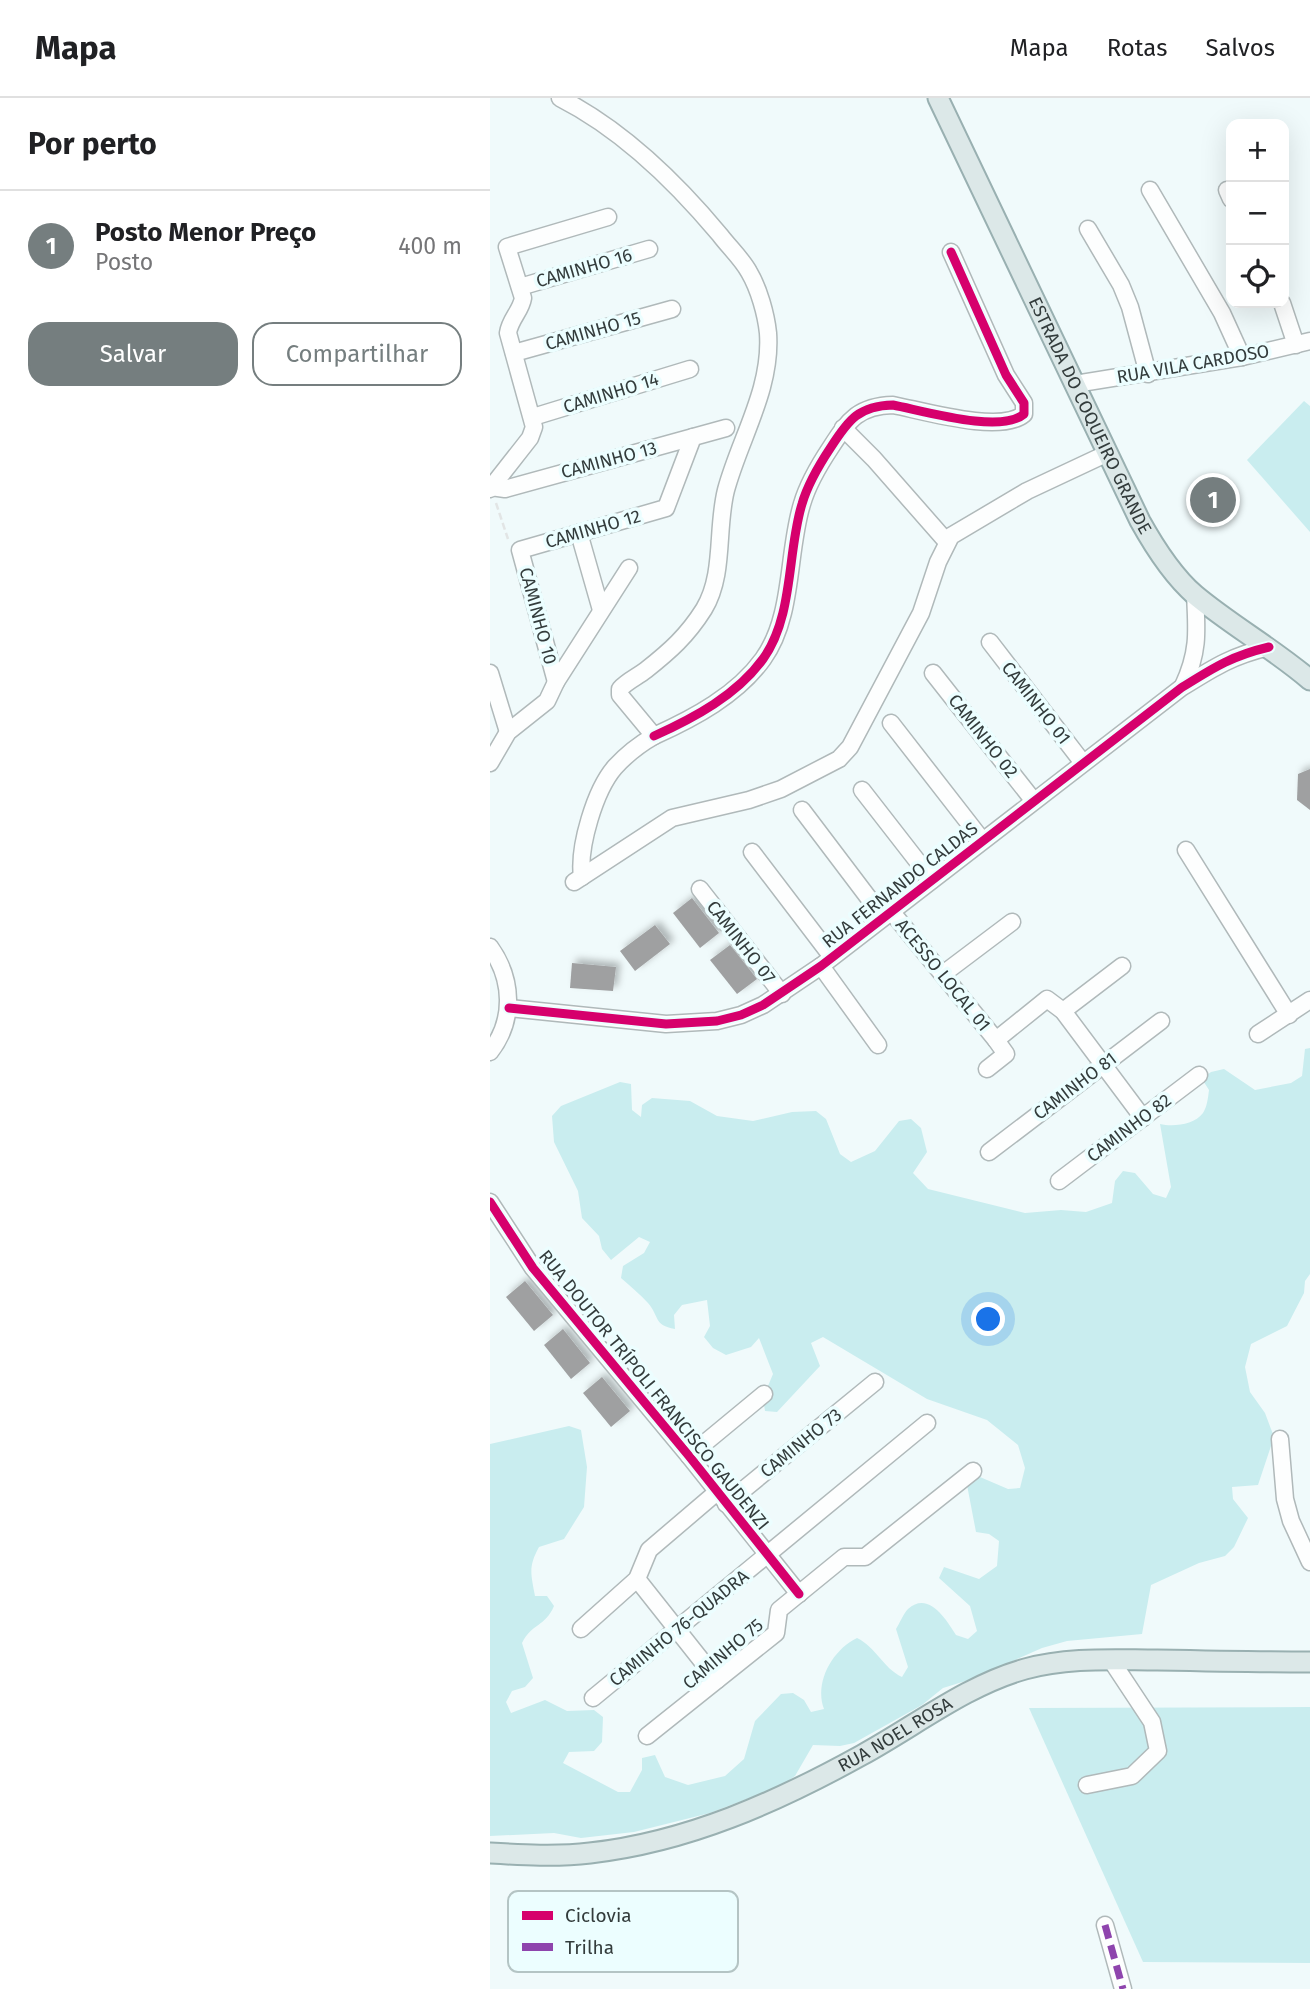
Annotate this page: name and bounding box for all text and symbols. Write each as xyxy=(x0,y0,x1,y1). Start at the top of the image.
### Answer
text: Mapa xyxy=(35,28,116,68)
text: Mapa xyxy=(1010,34,1069,62)
text: Rotas xyxy=(1107,34,1167,62)
text: Salvos xyxy=(1205,34,1275,62)
map controls xyxy=(1226,119,1289,308)
button: + xyxy=(1226,119,1289,182)
text: Por perto xyxy=(28,126,157,162)
button: − xyxy=(1226,182,1289,245)
text: Posto Menor Preço xyxy=(95,217,316,248)
text: 1 xyxy=(46,232,56,260)
text: 400 m xyxy=(398,232,462,260)
street label: CAMINHO 16 xyxy=(533,244,635,292)
button: locate xyxy=(1226,245,1289,308)
text: Posto xyxy=(95,248,153,276)
street label: ESTRADA DO COQUEIRO GRANDE xyxy=(1024,293,1156,538)
street label: CAMINHO 15 xyxy=(543,307,643,355)
button: Salvar xyxy=(28,322,238,386)
button: Compartilhar xyxy=(252,322,462,386)
street label: RUA VILA CARDOSO xyxy=(1115,340,1271,388)
street label: CAMINHO 14 xyxy=(561,368,662,418)
street label: CAMINHO 13 xyxy=(559,437,659,483)
pin: 1 xyxy=(1190,474,1236,526)
street label: CAMINHO 12 xyxy=(543,505,643,553)
street label: CAMINHO 10 xyxy=(515,565,561,667)
street label: CAMINHO 01 xyxy=(997,657,1075,749)
street label: CAMINHO 02 xyxy=(943,690,1023,782)
street label: RUA FERNANDO CALDAS xyxy=(818,817,982,953)
street label: CAMINHO 07 xyxy=(702,896,780,988)
street label: ACESSO LOCAL 01 xyxy=(891,914,995,1036)
street label: CAMINHO 81 xyxy=(1029,1048,1121,1124)
street label: CAMINHO 82 xyxy=(1082,1089,1176,1167)
street label: RUA DOUTOR TRÍPOLI FRANCISCO GAUDENZI xyxy=(534,1245,775,1534)
your location xyxy=(971,1302,1005,1336)
street label: CAMINHO 73 xyxy=(756,1404,846,1482)
street label: CAMINHO 76-QUADRA xyxy=(605,1565,754,1691)
street label: CAMINHO 75 xyxy=(678,1614,768,1694)
street label: RUA NOEL ROSA xyxy=(834,1692,957,1777)
legend xyxy=(508,1891,738,1972)
text: Ciclovia xyxy=(565,1904,632,1927)
text: Trilha xyxy=(565,1936,614,1959)

